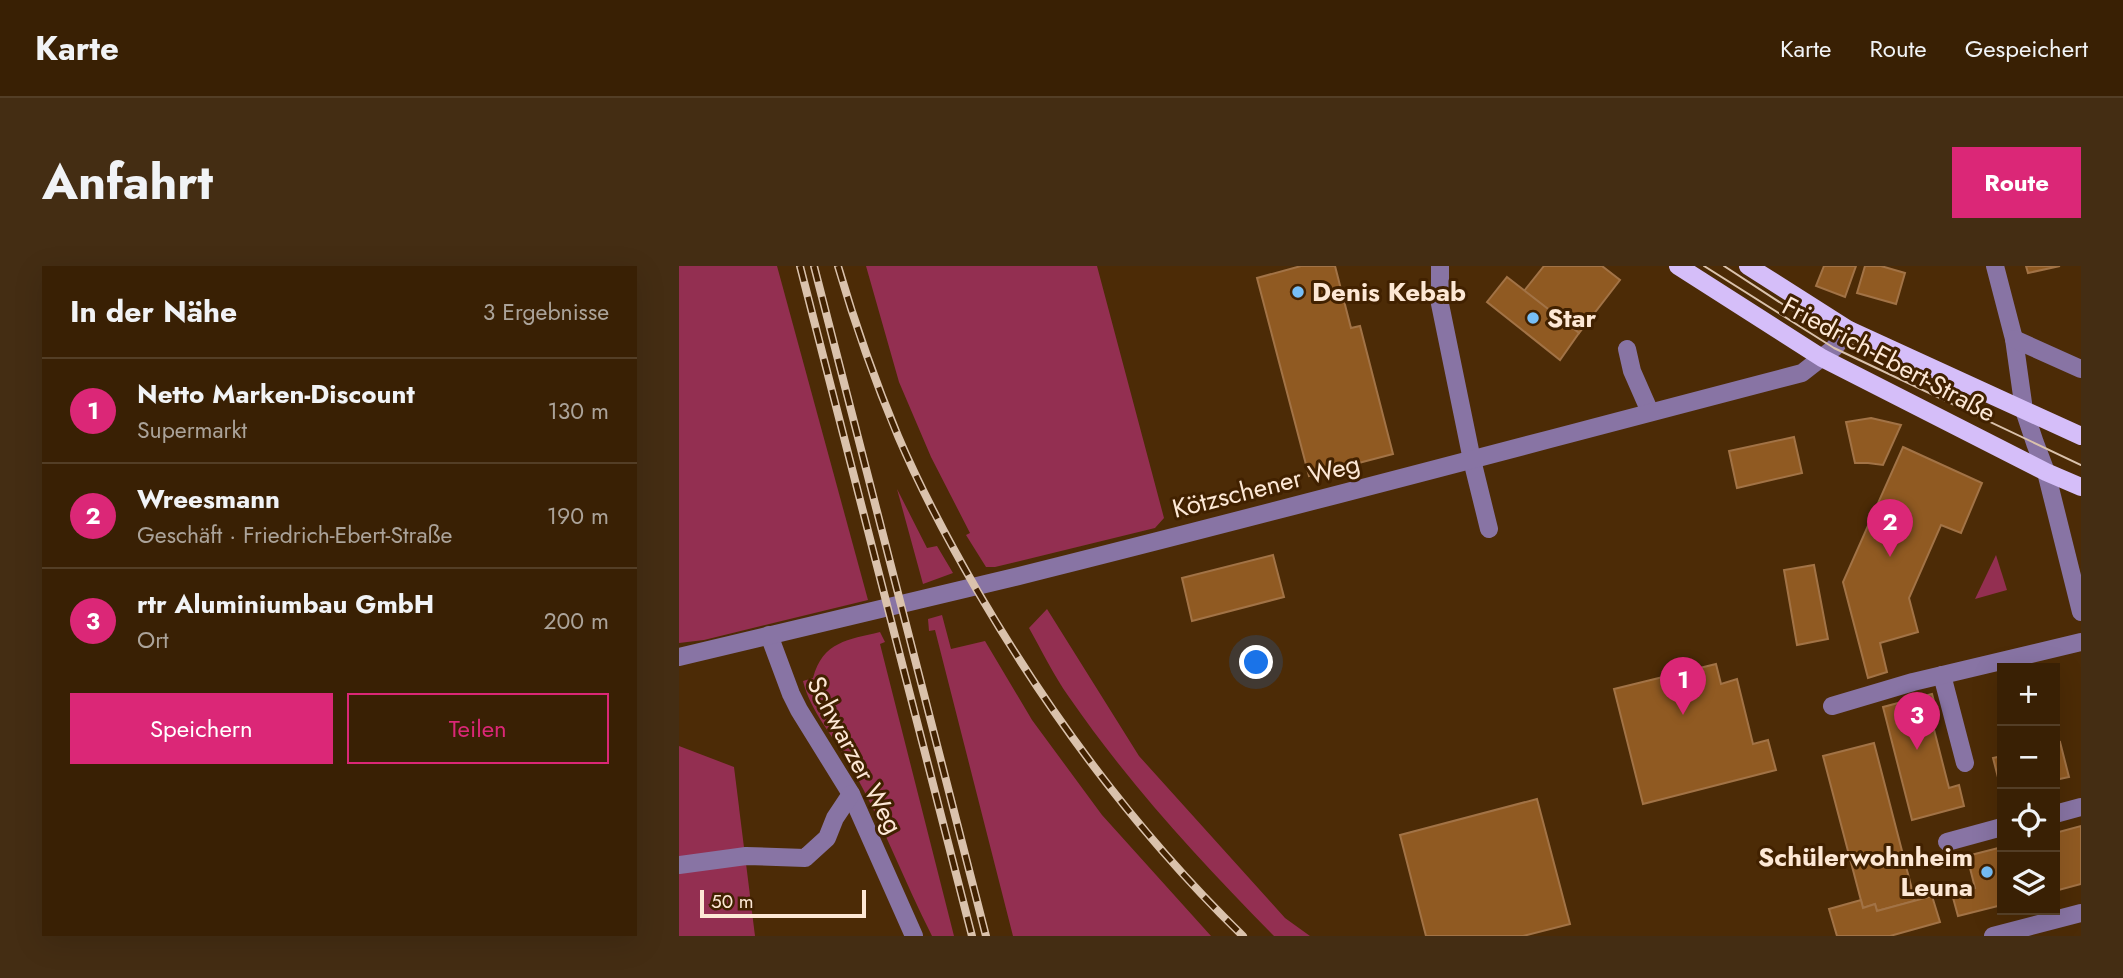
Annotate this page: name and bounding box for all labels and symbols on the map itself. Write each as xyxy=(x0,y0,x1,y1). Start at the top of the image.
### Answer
place label: Denis Kebab xyxy=(1312,273,1466,311)
marker: Denis Kebab xyxy=(1290,284,1306,300)
street label: Friedrich-Ebert-Straße xyxy=(1776,287,2002,431)
place label: Star xyxy=(1547,299,1597,337)
marker: Star xyxy=(1525,310,1541,326)
street label: Kötzschener Weg xyxy=(1168,444,1364,528)
pin: 2 xyxy=(1867,499,1913,557)
your location xyxy=(1239,645,1273,679)
pin: 1 xyxy=(1660,657,1706,715)
street label: Schwarzer Weg xyxy=(797,669,913,841)
pin: 3 xyxy=(1894,692,1940,750)
place label: Schülerwohnheim Leuna xyxy=(1758,838,1973,906)
marker: Schülerwohnheim Leuna xyxy=(1979,864,1995,880)
scale bar xyxy=(700,887,866,919)

